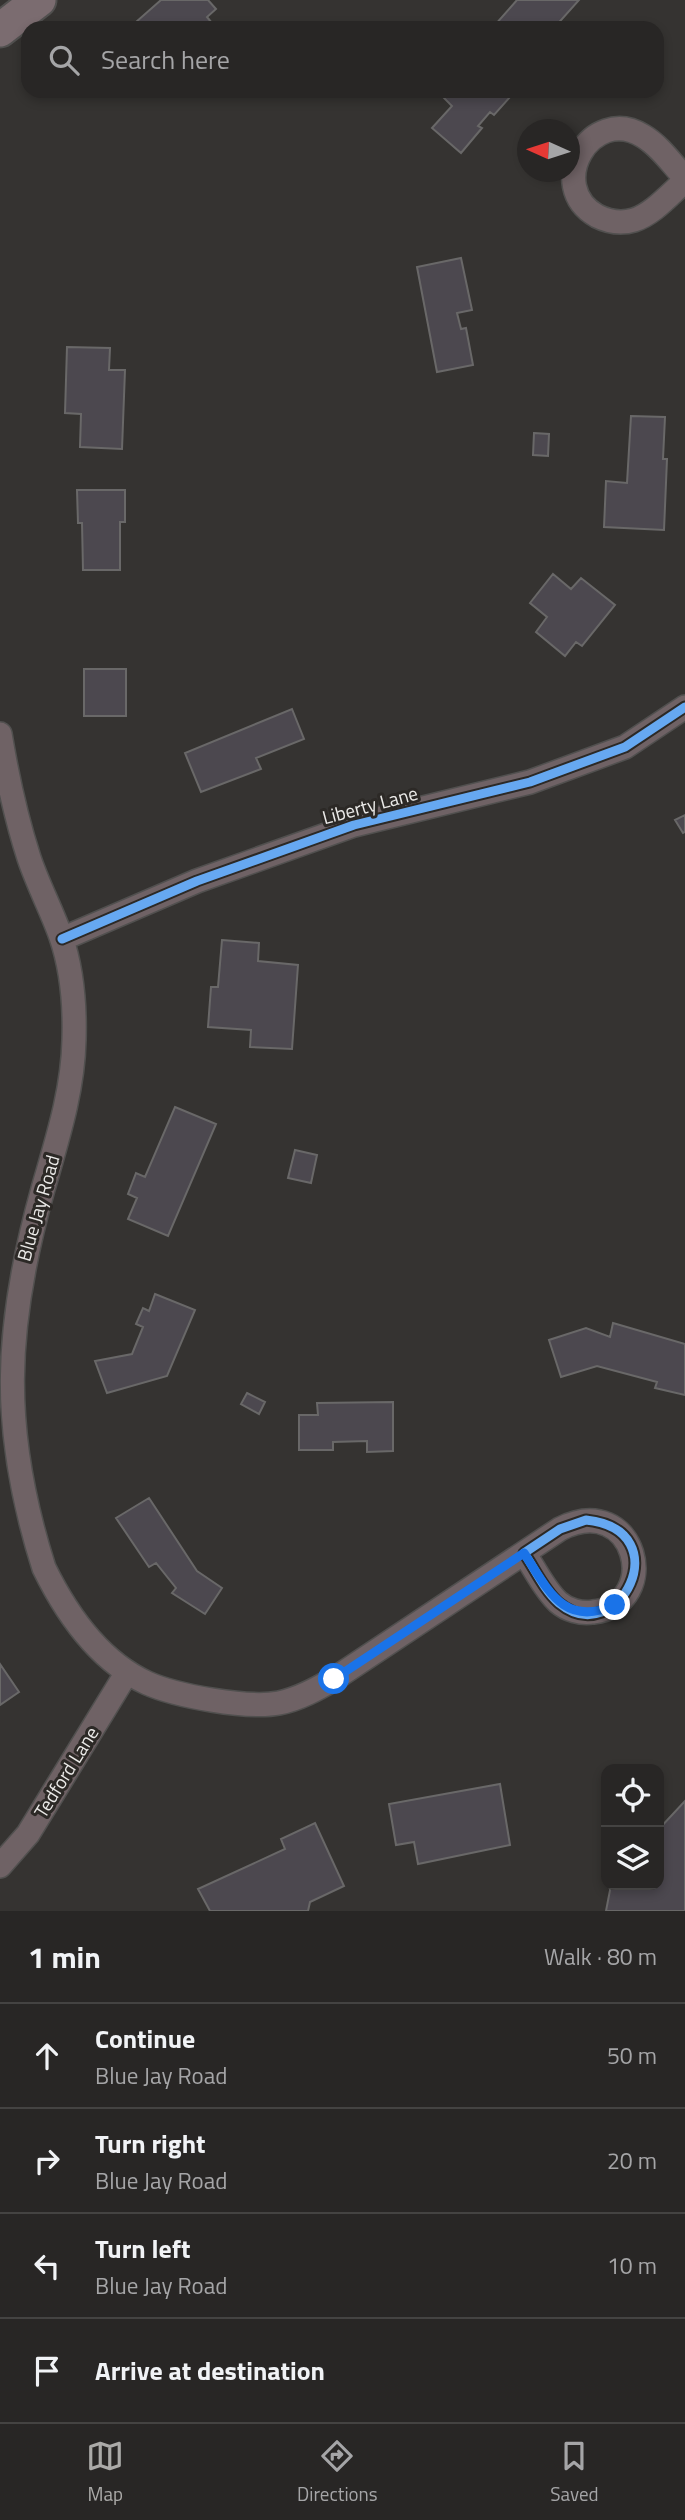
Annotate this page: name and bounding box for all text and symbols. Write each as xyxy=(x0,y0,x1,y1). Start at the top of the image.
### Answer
search box xyxy=(21,21,664,98)
text: Search here xyxy=(101,40,230,79)
icon: search xyxy=(45,41,83,79)
north arrow xyxy=(517,119,580,182)
street label: Liberty Lane xyxy=(319,778,421,831)
street label: Blue Jay Road xyxy=(9,1151,67,1264)
route end xyxy=(599,1589,630,1620)
route start xyxy=(318,1663,349,1694)
street label: Tedford Lane xyxy=(26,1720,105,1823)
map controls xyxy=(601,1764,664,1890)
button: locate xyxy=(601,1764,664,1827)
button: layers xyxy=(601,1827,664,1890)
text: 1 min xyxy=(28,1934,101,1980)
text: Walk · 80 m xyxy=(544,1939,657,1974)
text: Continue xyxy=(95,2019,195,2058)
icon: ahead xyxy=(28,2037,66,2075)
text: 50 m xyxy=(607,2038,657,2073)
text: Blue Jay Road xyxy=(95,2058,227,2093)
text: Turn right xyxy=(95,2124,206,2163)
icon: right xyxy=(28,2142,66,2180)
text: 20 m xyxy=(607,2143,657,2178)
text: Blue Jay Road xyxy=(95,2163,227,2198)
text: Turn left xyxy=(95,2229,190,2268)
icon: left xyxy=(28,2247,66,2285)
text: 10 m xyxy=(607,2248,657,2283)
text: Blue Jay Road xyxy=(95,2268,227,2303)
text: Arrive at destination xyxy=(95,2351,325,2390)
icon: arrive xyxy=(28,2352,66,2390)
tab: Map xyxy=(86,2437,124,2508)
tab: Directions xyxy=(297,2437,378,2508)
tab: Saved xyxy=(550,2437,599,2508)

